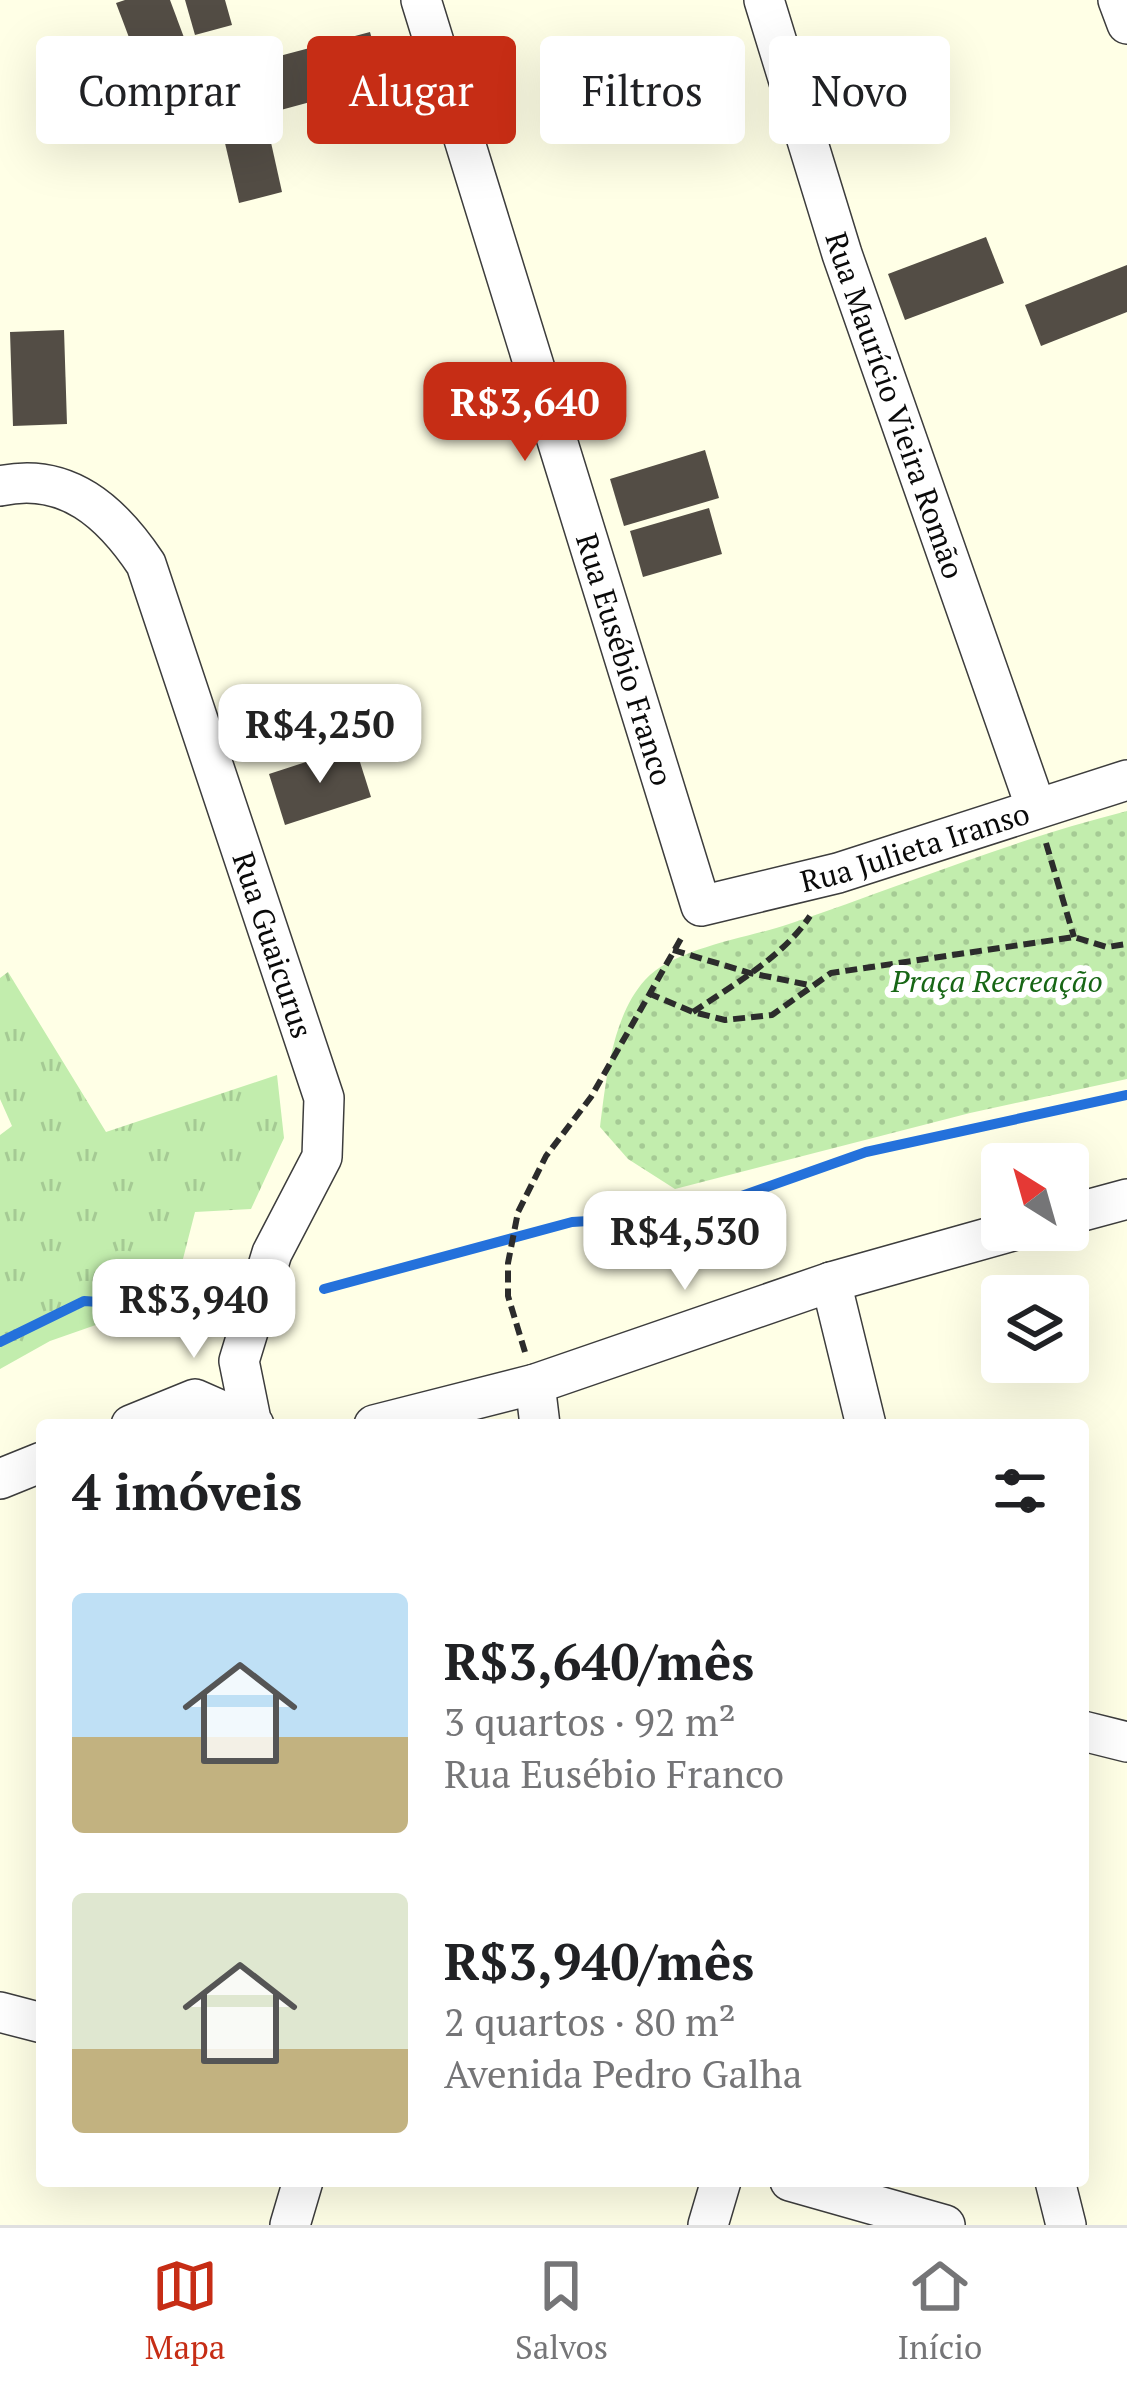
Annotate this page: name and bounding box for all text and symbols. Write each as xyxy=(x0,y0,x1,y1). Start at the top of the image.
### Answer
chip: Comprar xyxy=(36,36,283,144)
chip: Alugar xyxy=(307,36,516,144)
chip: Filtros xyxy=(540,36,745,144)
chip: Novo xyxy=(769,36,950,144)
street label: Rua Maurício Vieira Romão xyxy=(816,227,974,584)
pin: R$3,640 xyxy=(414,362,636,464)
text: R$3,640 xyxy=(450,375,600,427)
street label: Rua Eusébio Franco xyxy=(567,528,682,790)
pin: R$4,250 xyxy=(209,684,431,786)
text: R$4,250 xyxy=(245,697,395,749)
street label: Rua Julieta Iranso xyxy=(796,793,1034,901)
street label: Rua Guaicurus xyxy=(223,847,323,1043)
park label: Praça Recreação xyxy=(890,961,1103,1001)
north arrow xyxy=(981,1143,1089,1251)
map controls xyxy=(981,1143,1089,1383)
pin: R$4,530 xyxy=(574,1191,796,1293)
text: R$4,530 xyxy=(610,1204,760,1256)
pin: R$3,940 xyxy=(83,1259,305,1361)
text: R$3,940 xyxy=(119,1272,269,1324)
button: layers xyxy=(981,1275,1089,1383)
text: 4 imóveis xyxy=(72,1457,302,1525)
icon: filters xyxy=(987,1458,1053,1524)
text: R$3,640/mês xyxy=(444,1627,754,1695)
icon: home xyxy=(168,1641,312,1785)
text: 3 quartos · 92 m² xyxy=(444,1695,735,1747)
text: Rua Eusébio Franco xyxy=(444,1747,784,1799)
text: R$3,940/mês xyxy=(444,1927,754,1995)
icon: home xyxy=(168,1941,312,2085)
text: 2 quartos · 80 m² xyxy=(444,1995,735,2047)
text: Avenida Pedro Galha xyxy=(444,2047,802,2099)
tab: Mapa xyxy=(145,2253,225,2368)
tab: Salvos xyxy=(515,2253,608,2368)
tab: Início xyxy=(898,2253,982,2368)

